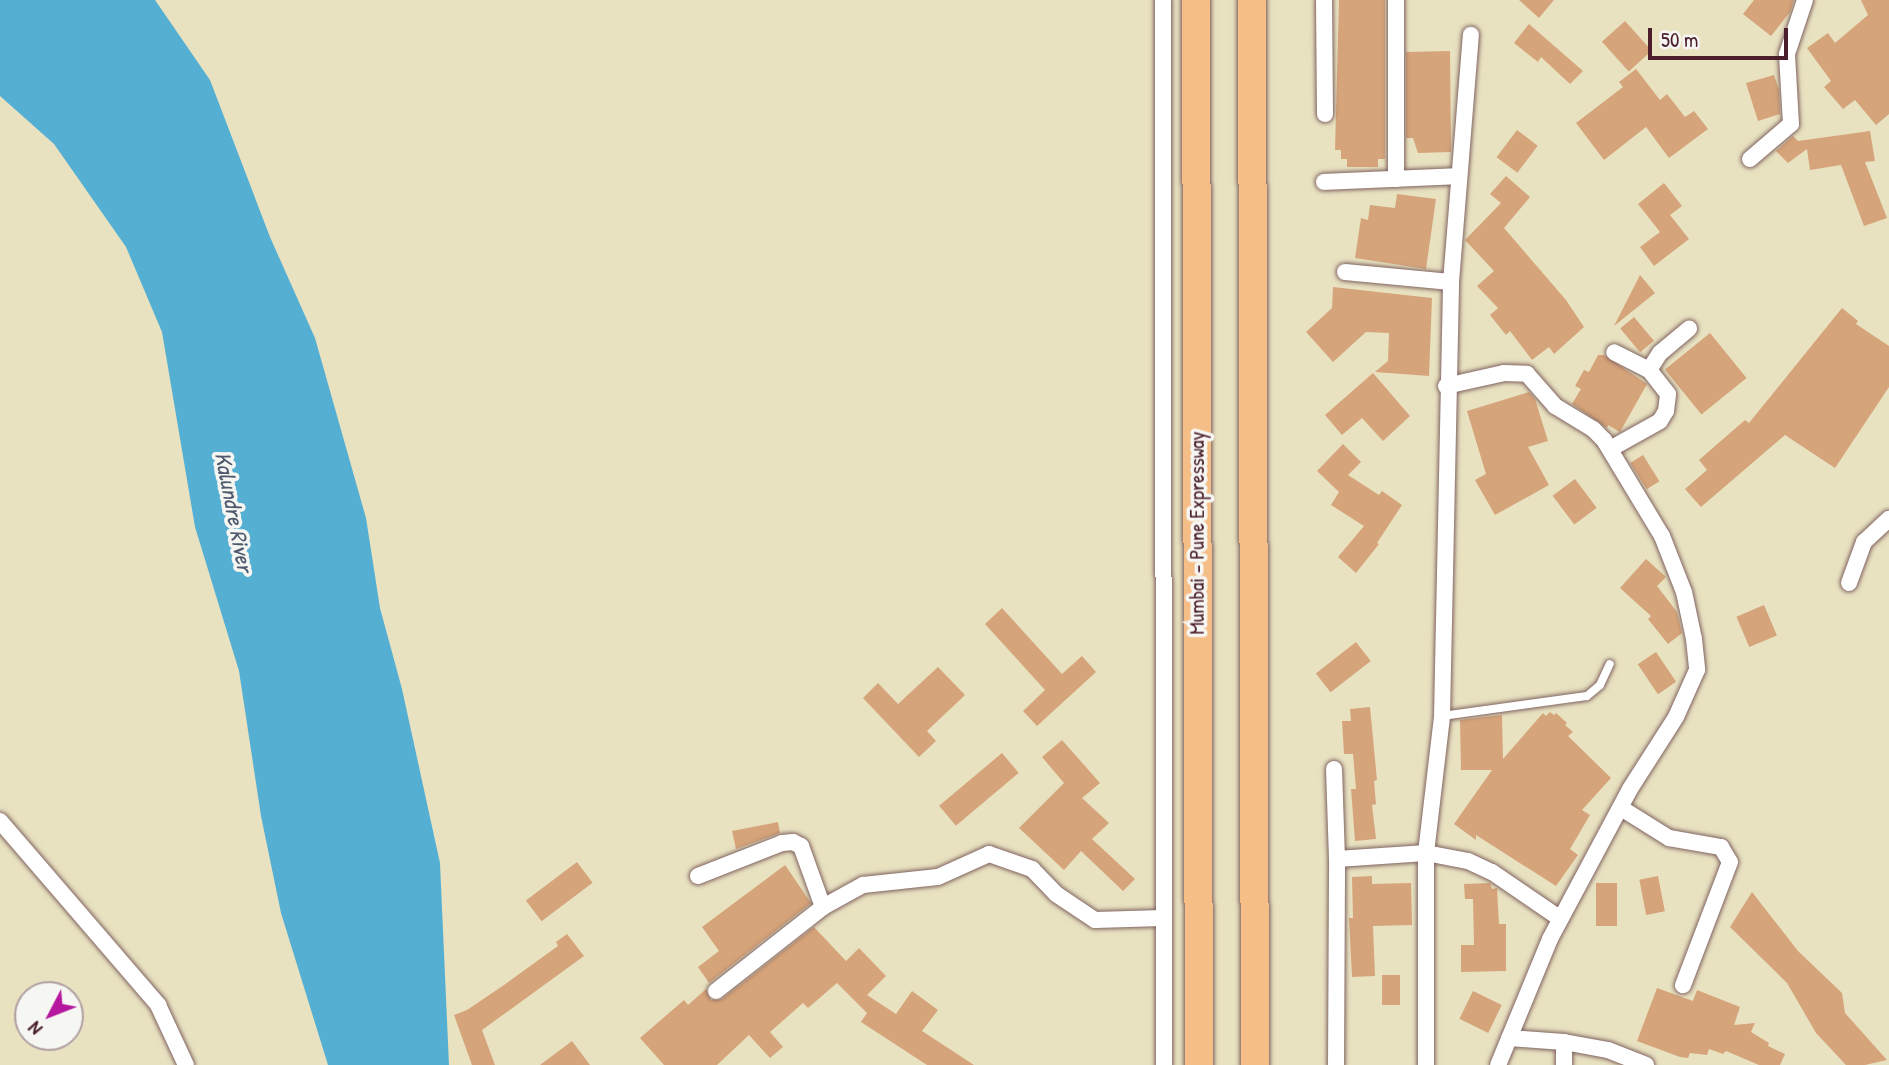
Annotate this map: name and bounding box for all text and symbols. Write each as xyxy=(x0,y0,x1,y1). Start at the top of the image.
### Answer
scale bar xyxy=(1651,14,1791,58)
text: 50 m xyxy=(1661,25,1698,54)
street label: Mumbai - Pune Expressway xyxy=(1184,431,1210,635)
water label: Kalundre River xyxy=(209,450,259,574)
north arrow xyxy=(14,981,84,1051)
text: N xyxy=(22,1016,48,1041)

